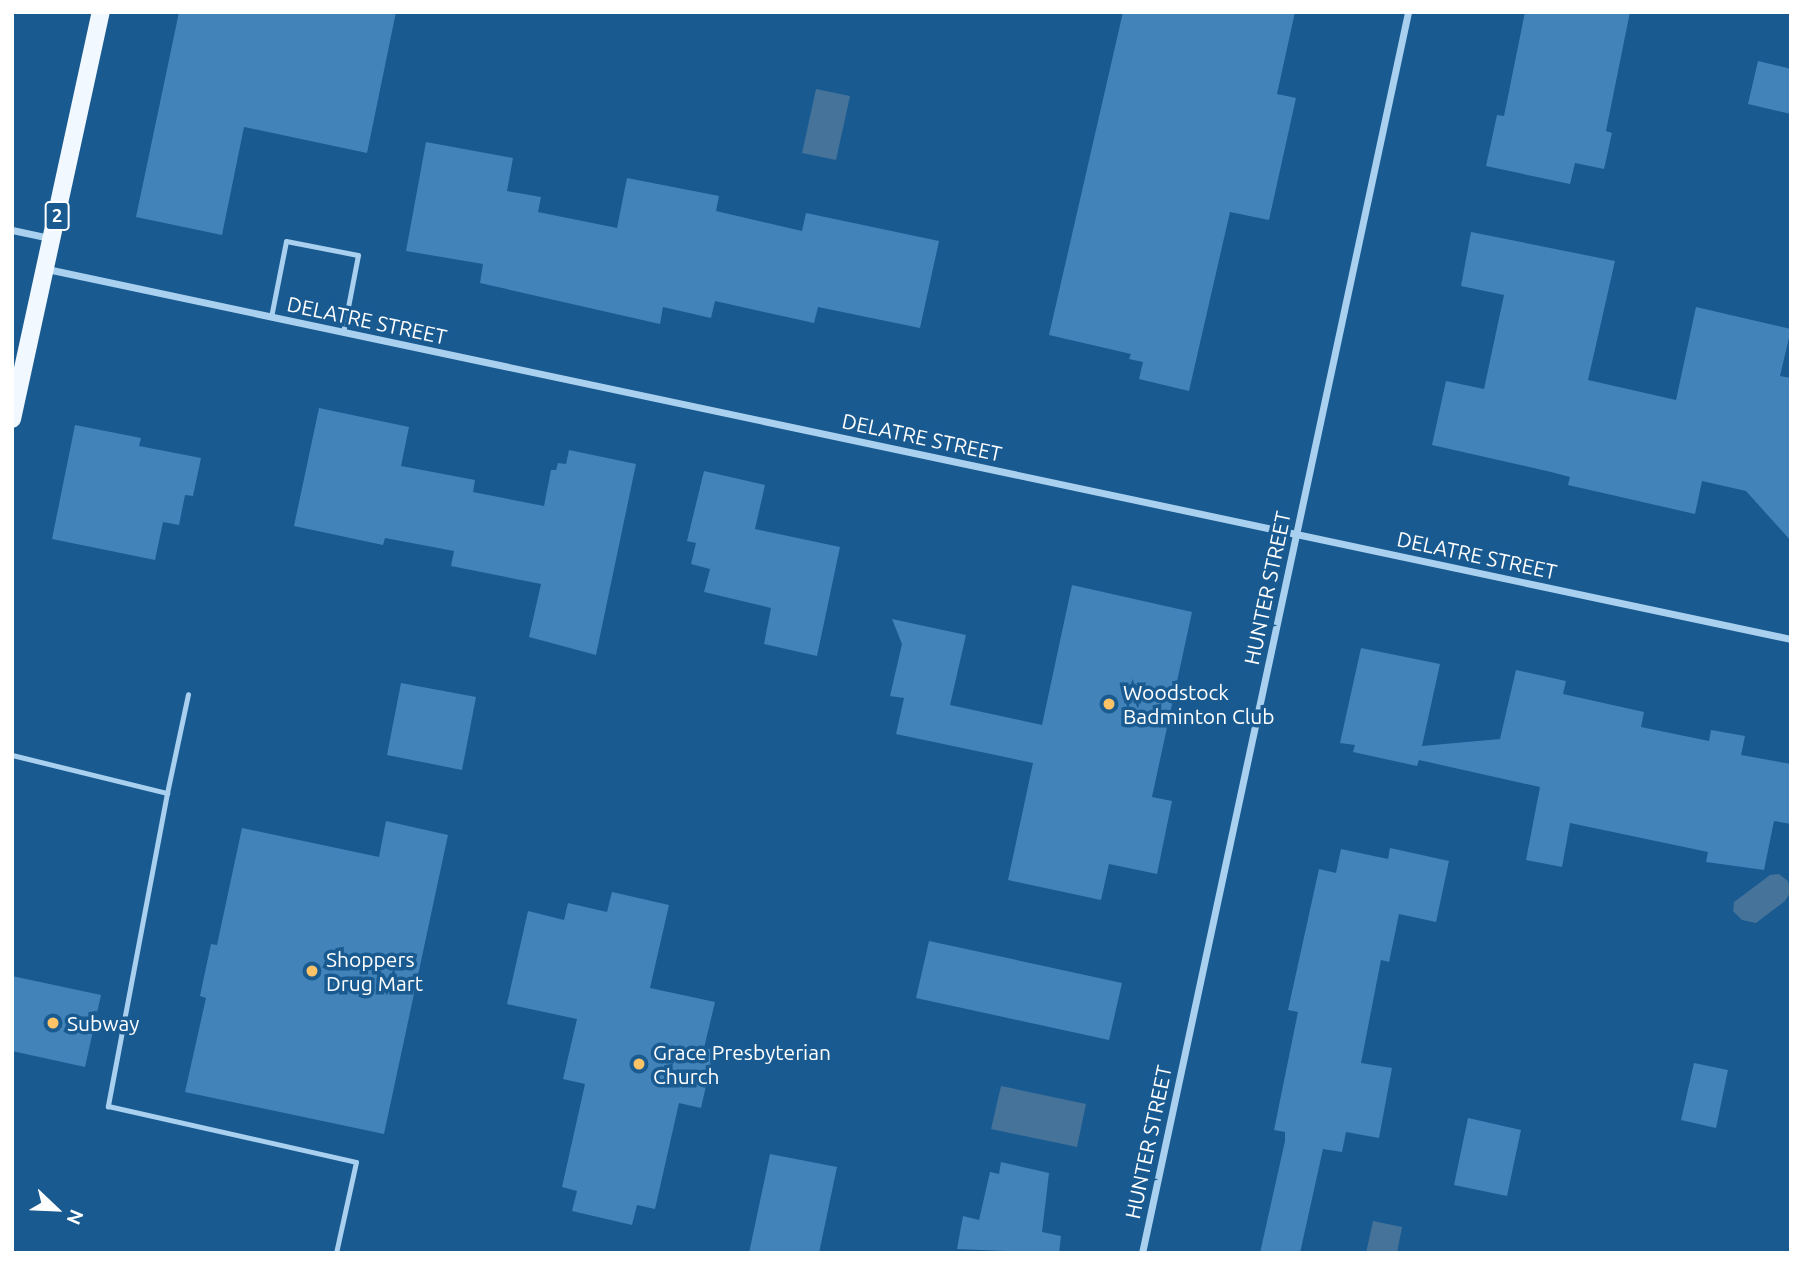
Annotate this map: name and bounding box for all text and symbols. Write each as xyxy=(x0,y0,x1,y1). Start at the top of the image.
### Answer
road number: 2 xyxy=(43,200,71,232)
street label: DELATRE STREET xyxy=(285,291,449,349)
street label: DELATRE STREET xyxy=(840,408,1004,466)
street label: HUNTER STREET xyxy=(1238,509,1296,667)
street label: DELATRE STREET xyxy=(1395,526,1559,584)
place label: Woodstock Badminton Club xyxy=(1123,679,1275,729)
marker: Woodstock Badminton Club xyxy=(1101,696,1117,712)
place label: Shoppers Drug Mart xyxy=(326,946,423,996)
marker: Shoppers Drug Mart xyxy=(304,963,320,979)
place label: Subway xyxy=(67,1010,139,1036)
marker: Subway xyxy=(45,1015,61,1031)
place label: Grace Presbyterian Church xyxy=(653,1039,831,1089)
marker: Grace Presbyterian Church xyxy=(631,1056,647,1072)
street label: HUNTER STREET xyxy=(1119,1063,1177,1221)
north arrow xyxy=(21,1174,91,1244)
text: N xyxy=(62,1206,88,1228)

